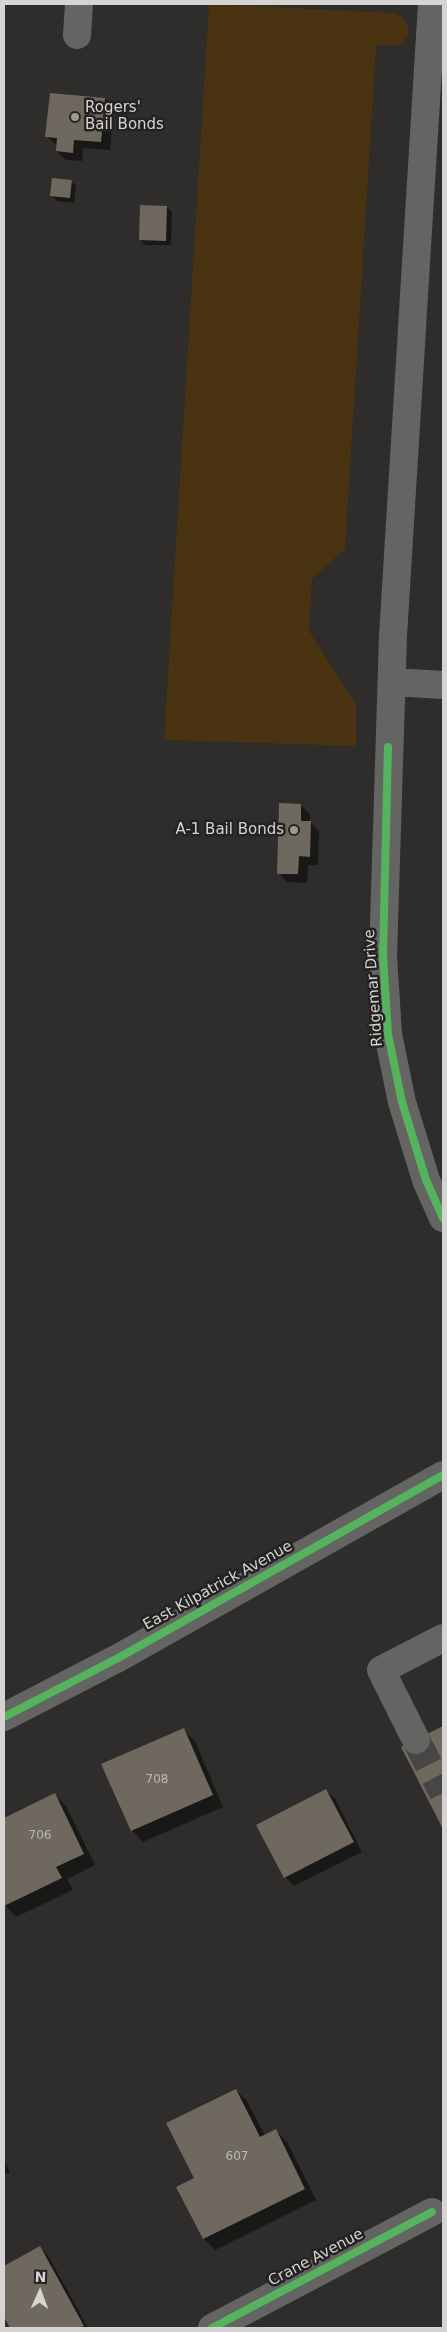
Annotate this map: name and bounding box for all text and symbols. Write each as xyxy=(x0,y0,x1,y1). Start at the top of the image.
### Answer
place label: Rogers' Bail Bonds xyxy=(85,99,164,134)
marker: Rogers' Bail Bonds xyxy=(69,111,81,123)
place label: A-1 Bail Bonds xyxy=(175,821,284,839)
marker: A-1 Bail Bonds xyxy=(288,824,300,836)
street label: Ridgemar Drive xyxy=(361,929,387,1047)
street label: East Kilpatrick Avenue xyxy=(140,1537,296,1635)
house number: 708 xyxy=(146,1773,168,1787)
house number: 706 xyxy=(29,1829,51,1843)
house number: 607 xyxy=(226,2150,248,2164)
street label: Crane Avenue xyxy=(265,2225,367,2291)
north arrow xyxy=(15,2267,65,2317)
text: N xyxy=(34,2269,47,2285)

